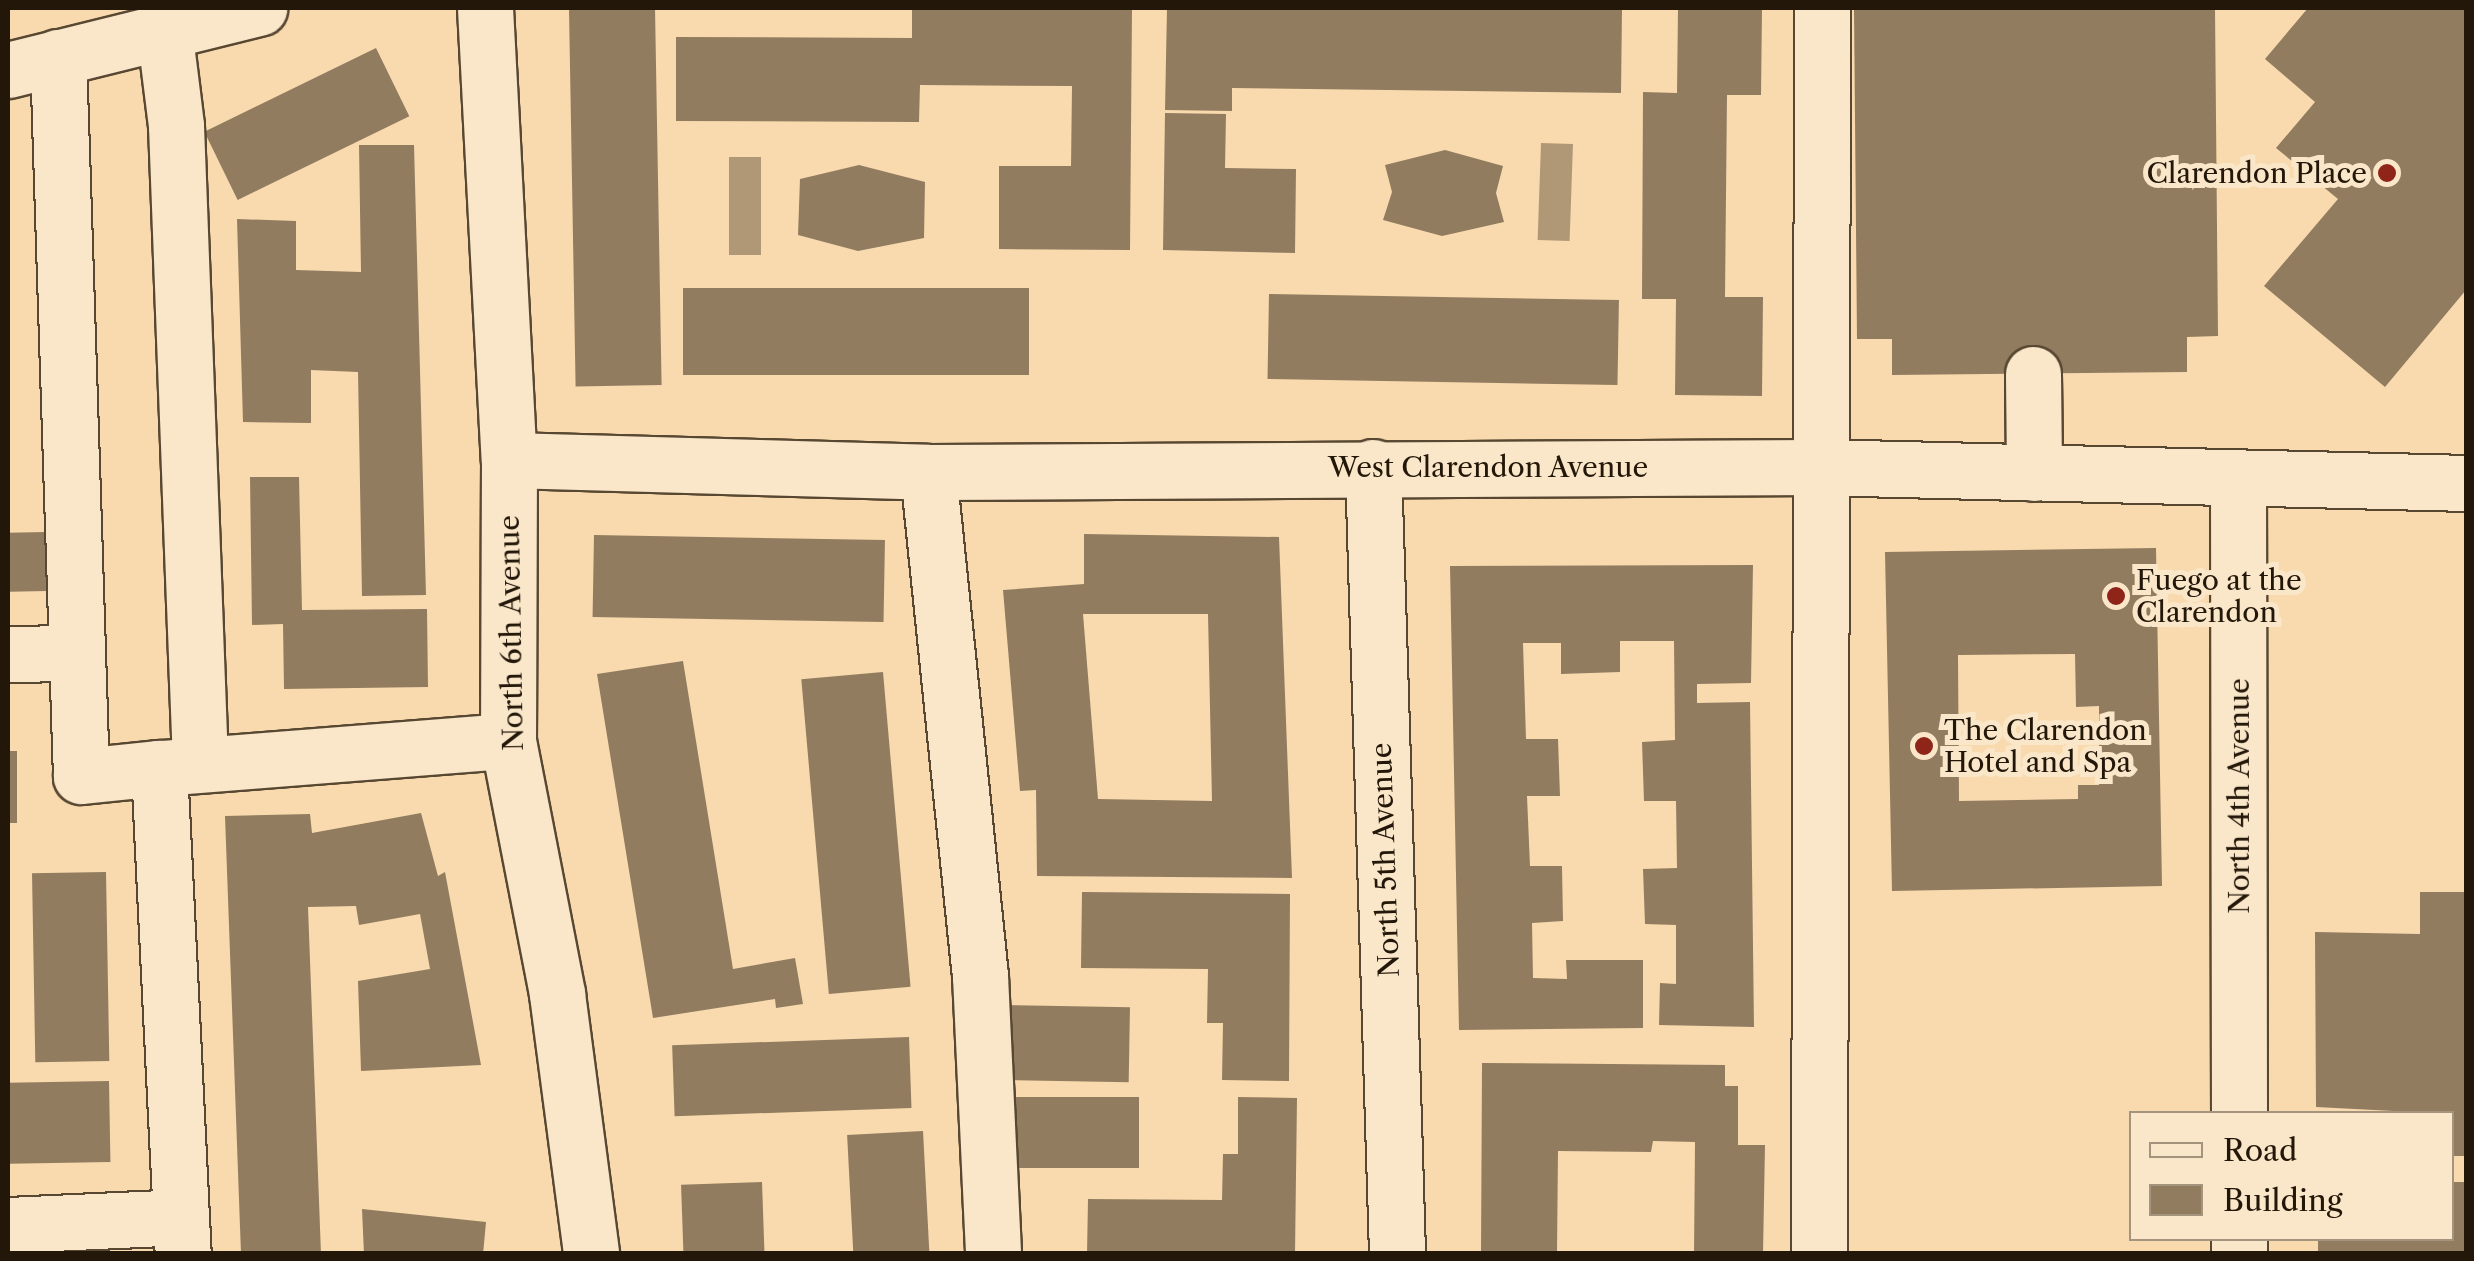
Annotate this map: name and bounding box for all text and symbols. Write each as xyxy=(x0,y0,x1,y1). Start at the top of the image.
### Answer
place label: Clarendon Place xyxy=(2147,156,2367,190)
marker: Clarendon Place xyxy=(2376,162,2398,184)
street label: West Clarendon Avenue xyxy=(1327,450,1649,484)
street label: North 6th Avenue xyxy=(492,514,530,752)
place label: Fuego at the Clarendon xyxy=(2136,563,2302,629)
marker: Fuego at the Clarendon xyxy=(2105,585,2127,607)
street label: North 4th Avenue xyxy=(2222,678,2256,914)
place label: The Clarendon Hotel and Spa xyxy=(1944,713,2147,779)
marker: The Clarendon Hotel and Spa xyxy=(1913,735,1935,757)
street label: North 5th Avenue xyxy=(1364,742,1406,978)
legend xyxy=(2129,1111,2454,1241)
text: Road xyxy=(2223,1132,2297,1169)
text: Building xyxy=(2223,1182,2343,1219)

